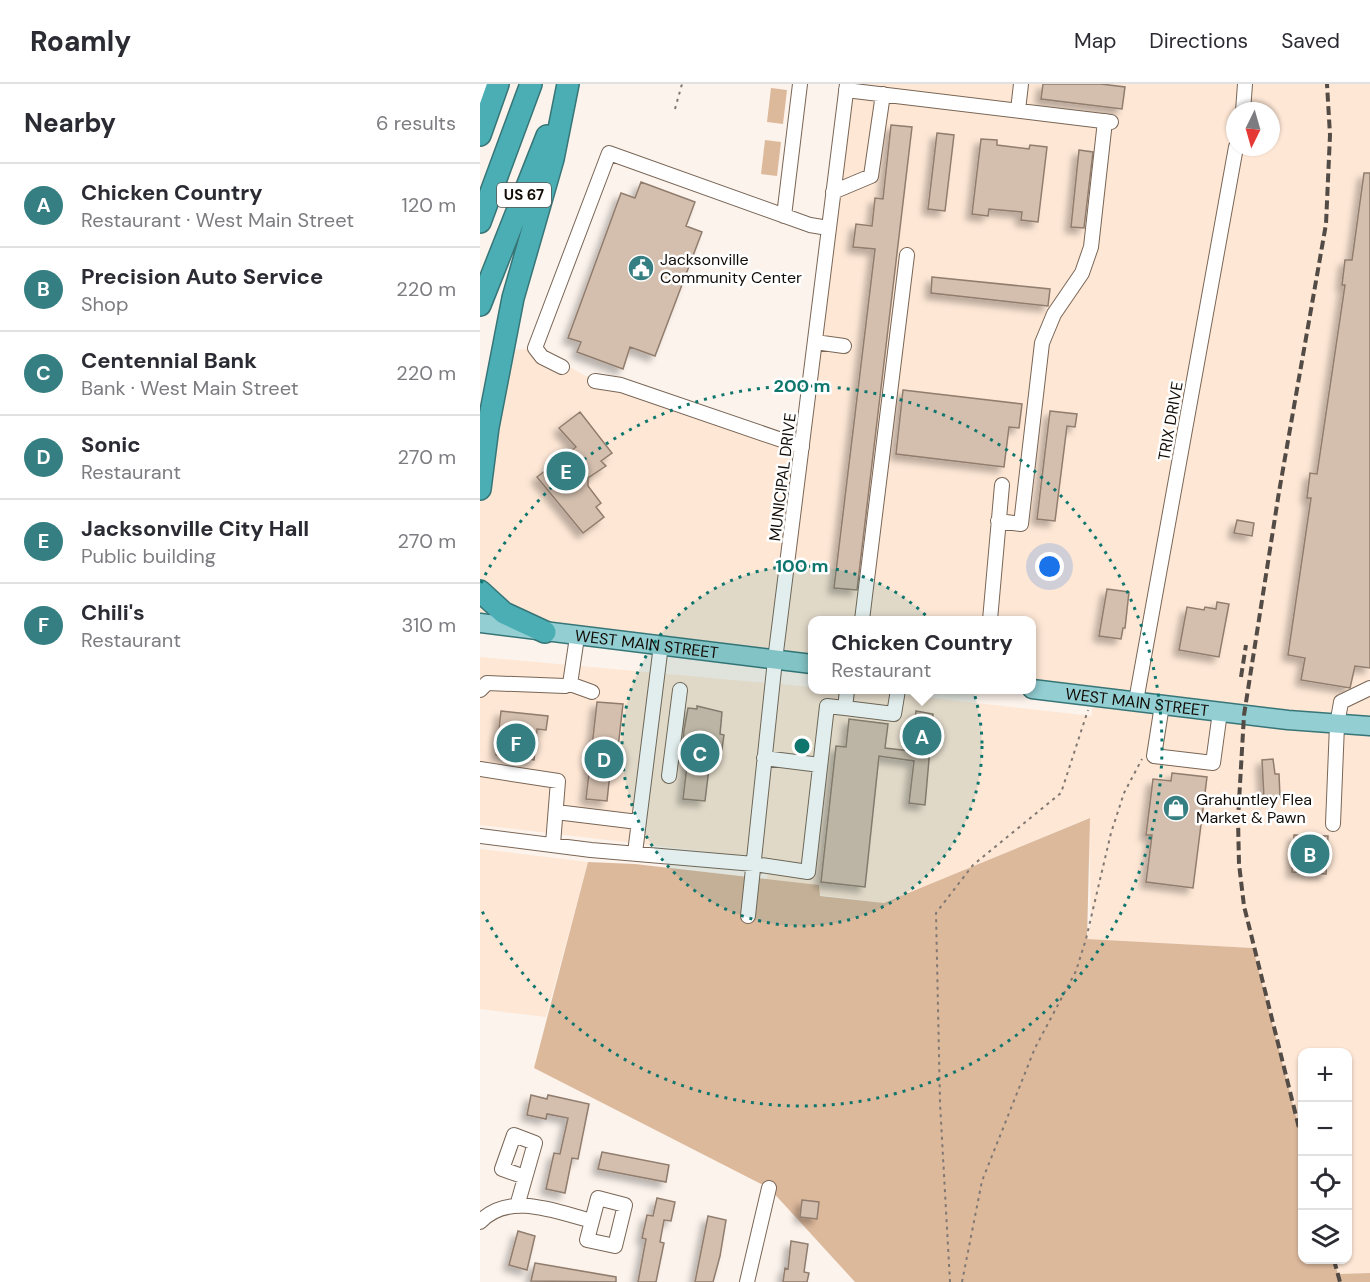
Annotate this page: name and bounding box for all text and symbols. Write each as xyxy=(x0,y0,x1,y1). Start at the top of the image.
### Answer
text: Roamly xyxy=(30,23,131,60)
text: Map xyxy=(1074,27,1116,55)
text: Directions xyxy=(1149,27,1248,55)
text: Saved xyxy=(1281,27,1340,55)
north arrow xyxy=(1226,102,1280,156)
text: Nearby xyxy=(24,106,116,140)
text: 6 results xyxy=(376,110,456,136)
text: Chicken Country xyxy=(81,178,263,207)
road number: US 67 xyxy=(497,183,551,207)
text: A xyxy=(36,192,51,218)
text: 120 m xyxy=(402,192,456,218)
text: Restaurant · West Main Street xyxy=(81,207,354,233)
place label: Jacksonville Community Center xyxy=(660,249,802,288)
public building icon: Jacksonville Community Center xyxy=(626,253,656,283)
text: Precision Auto Service xyxy=(81,262,323,291)
text: B xyxy=(37,276,50,302)
text: 220 m xyxy=(396,276,456,302)
text: Shop xyxy=(81,291,128,317)
text: Centennial Bank xyxy=(81,346,257,375)
text: C xyxy=(36,360,51,386)
text: 220 m xyxy=(396,360,456,386)
text: 200 m xyxy=(774,374,830,398)
text: Bank · West Main Street xyxy=(81,375,299,401)
street label: TRIX DRIVE xyxy=(1153,380,1188,462)
street label: MUNICIPAL DRIVE xyxy=(764,412,801,542)
text: Sonic xyxy=(81,430,141,459)
text: D xyxy=(36,444,51,470)
text: 270 m xyxy=(398,444,456,470)
pin: E xyxy=(546,448,586,494)
text: Restaurant xyxy=(81,459,181,485)
text: Jacksonville City Hall xyxy=(81,514,309,543)
text: E xyxy=(38,528,49,554)
text: 270 m xyxy=(398,528,456,554)
text: Public building xyxy=(81,543,216,569)
your location xyxy=(1035,552,1064,581)
text: 100 m xyxy=(775,554,829,578)
text: Chili's xyxy=(81,598,145,627)
text: F xyxy=(38,612,49,638)
text: 310 m xyxy=(401,612,456,638)
popup xyxy=(808,616,1036,694)
street label: WEST MAIN STREET xyxy=(574,625,720,663)
text: Restaurant xyxy=(81,627,181,653)
text: Chicken Country xyxy=(831,628,1013,657)
text: Restaurant xyxy=(831,657,931,683)
street label: WEST MAIN STREET xyxy=(1064,683,1210,721)
pin: A xyxy=(902,714,942,758)
pin: F xyxy=(496,720,536,766)
pin: C xyxy=(680,730,720,776)
pin: D xyxy=(584,736,624,782)
centre of rings xyxy=(792,736,812,756)
place label: Grahuntley Flea Market & Pawn xyxy=(1196,789,1312,828)
shop icon: Grahuntley Flea Market & Pawn xyxy=(1161,793,1191,823)
pin: B xyxy=(1290,832,1330,876)
map controls xyxy=(1298,1048,1352,1264)
button: + xyxy=(1298,1048,1352,1102)
button: − xyxy=(1298,1102,1352,1156)
button: locate xyxy=(1298,1156,1352,1210)
button: layers xyxy=(1298,1210,1352,1264)

